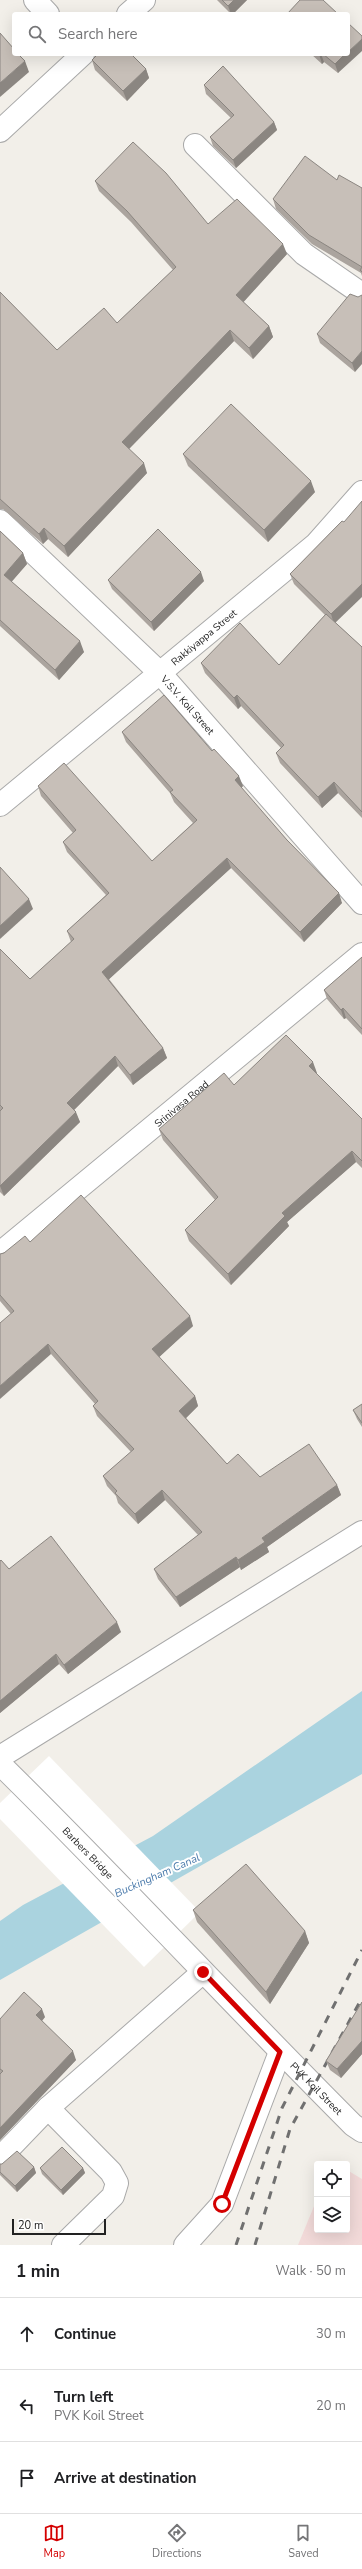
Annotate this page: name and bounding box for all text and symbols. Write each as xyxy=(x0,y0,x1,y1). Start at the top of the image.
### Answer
search box xyxy=(12,12,350,56)
icon: search xyxy=(26,23,48,45)
text: Search here xyxy=(58,24,138,44)
street label: Rakkiyappa Street xyxy=(168,606,240,669)
street label: V.S.V. Koil Street xyxy=(157,672,217,739)
street label: Srinivasa Road xyxy=(152,1077,212,1131)
street label: Barbers Bridge xyxy=(59,1824,116,1882)
water label: Buckingham Canal xyxy=(112,1850,202,1901)
route end xyxy=(194,1963,212,1981)
street label: PVK Koil Street xyxy=(287,2059,345,2119)
map controls xyxy=(314,2161,350,2233)
button: locate xyxy=(314,2161,350,2197)
route start xyxy=(213,2195,231,2213)
button: layers xyxy=(314,2197,350,2233)
scale bar xyxy=(12,2217,106,2236)
text: 20 m xyxy=(18,2218,43,2233)
text: 1 min xyxy=(16,2260,60,2283)
text: Walk · 50 m xyxy=(275,2262,346,2280)
icon: ahead xyxy=(16,2323,38,2345)
text: Continue xyxy=(54,2324,116,2344)
text: 30 m xyxy=(316,2325,346,2343)
text: Turn left xyxy=(54,2387,113,2407)
icon: left xyxy=(16,2395,38,2417)
text: 20 m xyxy=(316,2397,346,2415)
text: PVK Koil Street xyxy=(54,2407,144,2425)
icon: arrive xyxy=(16,2467,38,2489)
text: Arrive at destination xyxy=(54,2468,197,2488)
tab: Map xyxy=(43,2522,65,2561)
tab: Directions xyxy=(152,2522,202,2561)
tab: Saved xyxy=(288,2522,319,2561)

